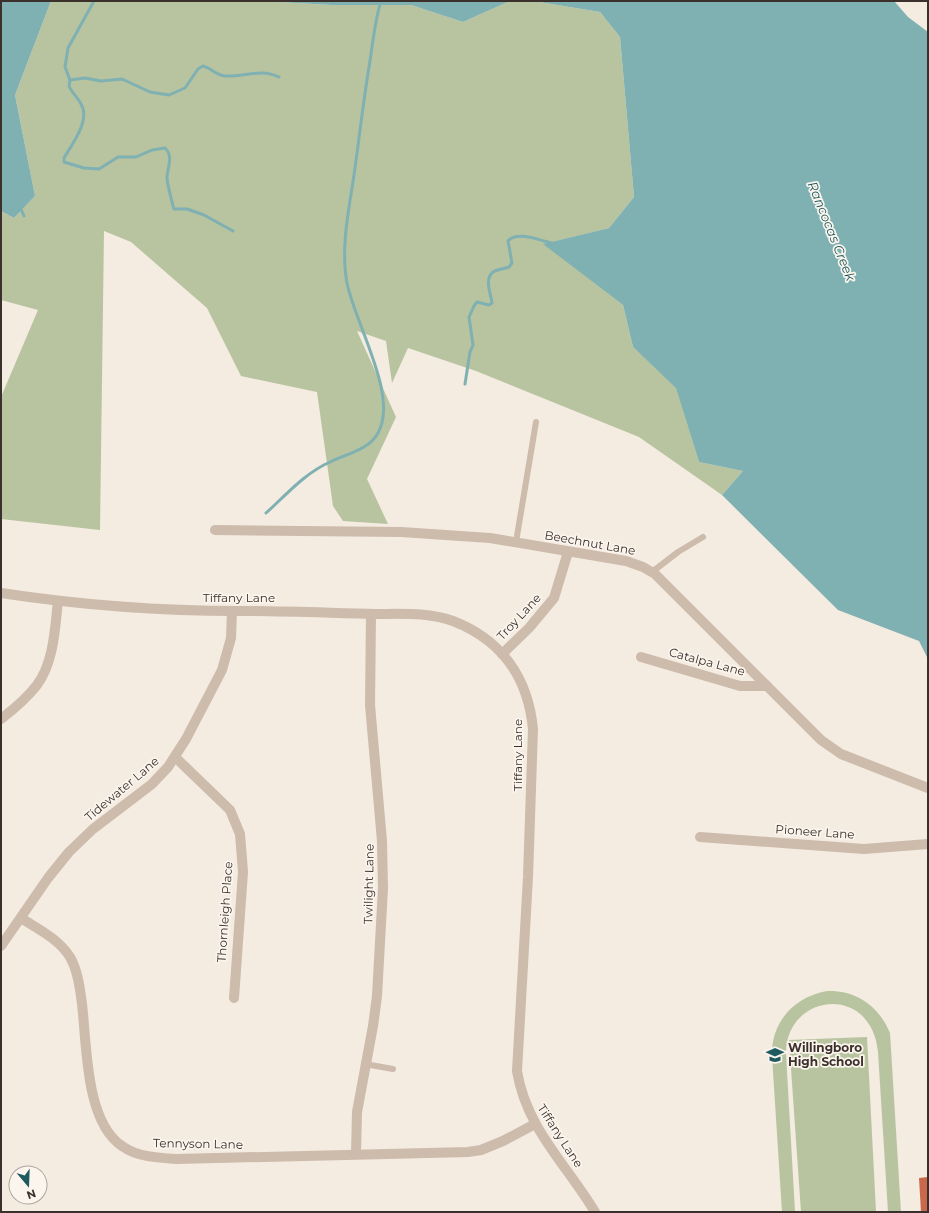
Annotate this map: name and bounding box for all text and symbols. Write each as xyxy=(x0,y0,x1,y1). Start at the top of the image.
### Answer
water label: Rancocas Creek xyxy=(805,179,860,284)
street label: Beechnut Lane xyxy=(543,527,637,558)
street label: Tiffany Lane xyxy=(203,590,275,605)
street label: Troy Lane xyxy=(493,590,544,643)
street label: Catalpa Lane xyxy=(667,644,747,679)
street label: Tiffany Lane xyxy=(510,719,525,791)
street label: Tidewater Lane xyxy=(82,753,162,824)
street label: Pioneer Lane xyxy=(775,821,855,842)
street label: Twilight Lane xyxy=(360,844,377,924)
street label: Thornleigh Place xyxy=(213,861,236,963)
place label: Willingboro High School xyxy=(788,1040,864,1069)
school or university icon: Willingboro High School xyxy=(765,1045,785,1065)
street label: Tiffany Lane xyxy=(534,1101,586,1170)
street label: Tennyson Lane xyxy=(153,1135,243,1152)
north arrow xyxy=(8,1165,48,1205)
text: N xyxy=(25,1186,38,1203)

